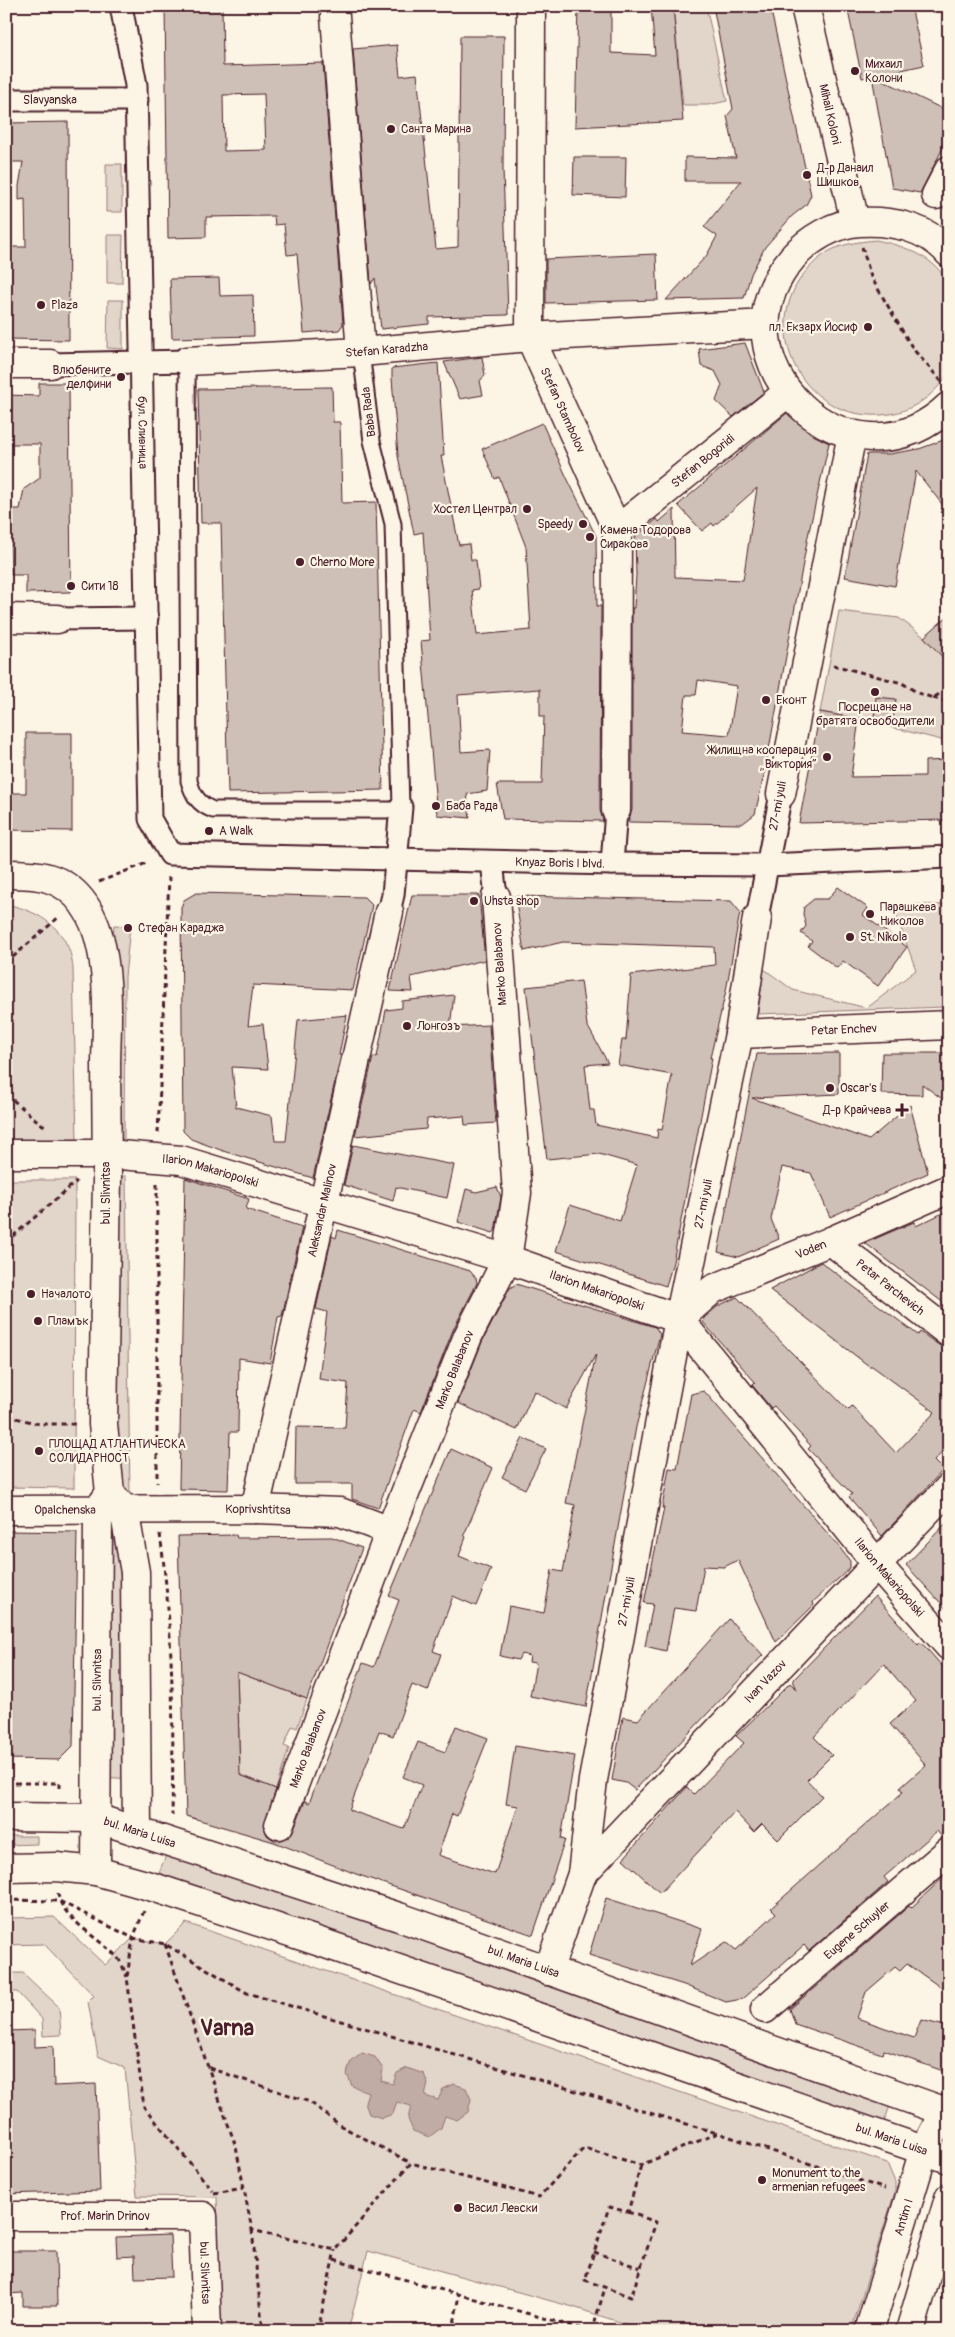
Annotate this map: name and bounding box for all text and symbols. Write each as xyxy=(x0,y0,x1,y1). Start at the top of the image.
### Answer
place label: Михаил Колони xyxy=(865,57,903,86)
marker: Михаил Колони xyxy=(849,65,861,77)
street label: Mihail Koloni xyxy=(816,83,844,146)
street label: Slavyanska xyxy=(23,93,77,108)
place label: Санта Марина xyxy=(401,122,471,137)
marker: Санта Марина xyxy=(385,123,397,135)
place label: Д-р Данаил Шишков xyxy=(816,161,874,190)
marker: Д-р Данаил Шишков xyxy=(801,169,813,181)
place label: Plaza xyxy=(51,298,78,313)
marker: Plaza xyxy=(35,299,47,311)
place label: пл. Екзарх Йосиф xyxy=(769,320,858,335)
marker: пл. Екзарх Йосиф xyxy=(862,321,874,333)
street label: Stefan Karadzha xyxy=(345,339,429,360)
place label: Влюбените делфини xyxy=(52,363,112,392)
street label: Stefan Stambolov xyxy=(537,365,589,455)
marker: Влюбените делфини xyxy=(115,371,127,383)
street label: Baba Rada xyxy=(358,386,380,438)
street label: бул. Сливница xyxy=(134,396,151,470)
street label: Stefan Bogoridi xyxy=(668,431,737,491)
place label: Хостел Централ xyxy=(433,502,517,517)
marker: Хостел Централ xyxy=(521,503,533,515)
place label: Speedy xyxy=(538,517,573,532)
marker: Speedy xyxy=(577,518,589,530)
place label: Камена Тодорова Сиракова xyxy=(600,523,691,552)
marker: Камена Тодорова Сиракова xyxy=(584,531,596,543)
place label: Cherno More xyxy=(310,555,374,570)
marker: Cherno More xyxy=(294,556,306,568)
place label: Сити 18 xyxy=(81,579,118,594)
marker: Сити 18 xyxy=(65,580,77,592)
marker: Посрещане на братята освободители xyxy=(869,686,881,698)
place label: Еконт xyxy=(776,693,807,708)
marker: Еконт xyxy=(760,694,772,706)
place label: Посрещане на братята освободители xyxy=(816,700,935,729)
place label: Жилищна кооперация „Виктория“ xyxy=(706,743,817,772)
marker: Жилищна кооперация „Виктория“ xyxy=(821,751,833,763)
street label: 27-mi yuli xyxy=(766,780,790,832)
place label: Баба Рада xyxy=(446,799,498,814)
marker: Баба Рада xyxy=(430,800,442,812)
place label: A Walk xyxy=(219,824,253,839)
marker: A Walk xyxy=(203,825,215,837)
street label: Knyaz Boris I blvd. xyxy=(515,854,605,871)
place label: Uhsta shop xyxy=(484,894,540,909)
marker: Uhsta shop xyxy=(468,895,480,907)
place label: Парашкева Николов xyxy=(880,900,937,929)
marker: Парашкева Николов xyxy=(864,908,876,920)
place label: Стефан Караджа xyxy=(138,921,225,936)
marker: Стефан Караджа xyxy=(122,922,134,934)
street label: Marko Balabanov xyxy=(490,922,510,1006)
place label: St. Nikola xyxy=(860,930,908,945)
marker: St. Nikola xyxy=(844,931,856,943)
place label: Лонгозъ xyxy=(416,1019,460,1034)
marker: Лонгозъ xyxy=(401,1020,413,1032)
street label: Petar Enchev xyxy=(811,1021,877,1038)
place label: Oscar's xyxy=(840,1081,877,1096)
marker: Oscar's xyxy=(824,1082,836,1094)
place label: Д-р Крайчева xyxy=(822,1103,891,1118)
marker: Д-р Крайчева xyxy=(895,1103,909,1117)
street label: Ilarion Makariopolski xyxy=(162,1151,260,1191)
street label: bul. Slivnitsa xyxy=(99,1161,114,1224)
street label: Aleksandar Malinov xyxy=(304,1162,340,1259)
street label: 27-mi yuli xyxy=(691,1178,716,1230)
street label: Voden xyxy=(793,1236,829,1262)
street label: Petar Parchevich xyxy=(853,1256,928,1319)
street label: Ilarion Makariopolski xyxy=(547,1267,646,1314)
place label: Началото xyxy=(41,1287,92,1302)
marker: Началото xyxy=(25,1288,37,1300)
place label: Пламък xyxy=(48,1314,89,1329)
marker: Пламък xyxy=(32,1315,44,1327)
street label: Marko Balabanov xyxy=(432,1328,477,1411)
place label: ПЛОЩАД АТЛАНТИЧЕСКА СОЛИДАРНОСТ xyxy=(49,1437,186,1466)
marker: ПЛОЩАД АТЛАНТИЧЕСКА СОЛИДАРНОСТ xyxy=(33,1445,45,1457)
street label: Koprivshtitsa xyxy=(225,1501,291,1518)
street label: Opalchenska xyxy=(34,1502,96,1517)
street label: Ilarion Makariopolski xyxy=(851,1535,927,1620)
street label: 27-mi yuli xyxy=(614,1576,638,1627)
street label: bul. Slivnitsa xyxy=(89,1648,105,1711)
street label: Ivan Vazov xyxy=(741,1656,789,1706)
street label: Marko Balabanov xyxy=(286,1707,330,1790)
street label: bul. Maria Luisa xyxy=(102,1814,178,1851)
street label: Eugene Schuyler xyxy=(821,1897,893,1963)
street label: bul. Maria Luisa xyxy=(486,1942,562,1981)
district label: Varna xyxy=(200,2014,254,2042)
street label: bul. Maria Luisa xyxy=(854,2120,930,2159)
place label: Monument to the armenian refugees xyxy=(772,2166,866,2195)
marker: Monument to the armenian refugees xyxy=(756,2174,768,2186)
street label: Antim I xyxy=(891,2197,916,2237)
place label: Васил Левски xyxy=(468,2201,538,2216)
marker: Васил Левски xyxy=(452,2202,464,2214)
street label: Prof. Marin Drinov xyxy=(60,2209,150,2224)
street label: bul. Slivnitsa xyxy=(196,2241,214,2305)

